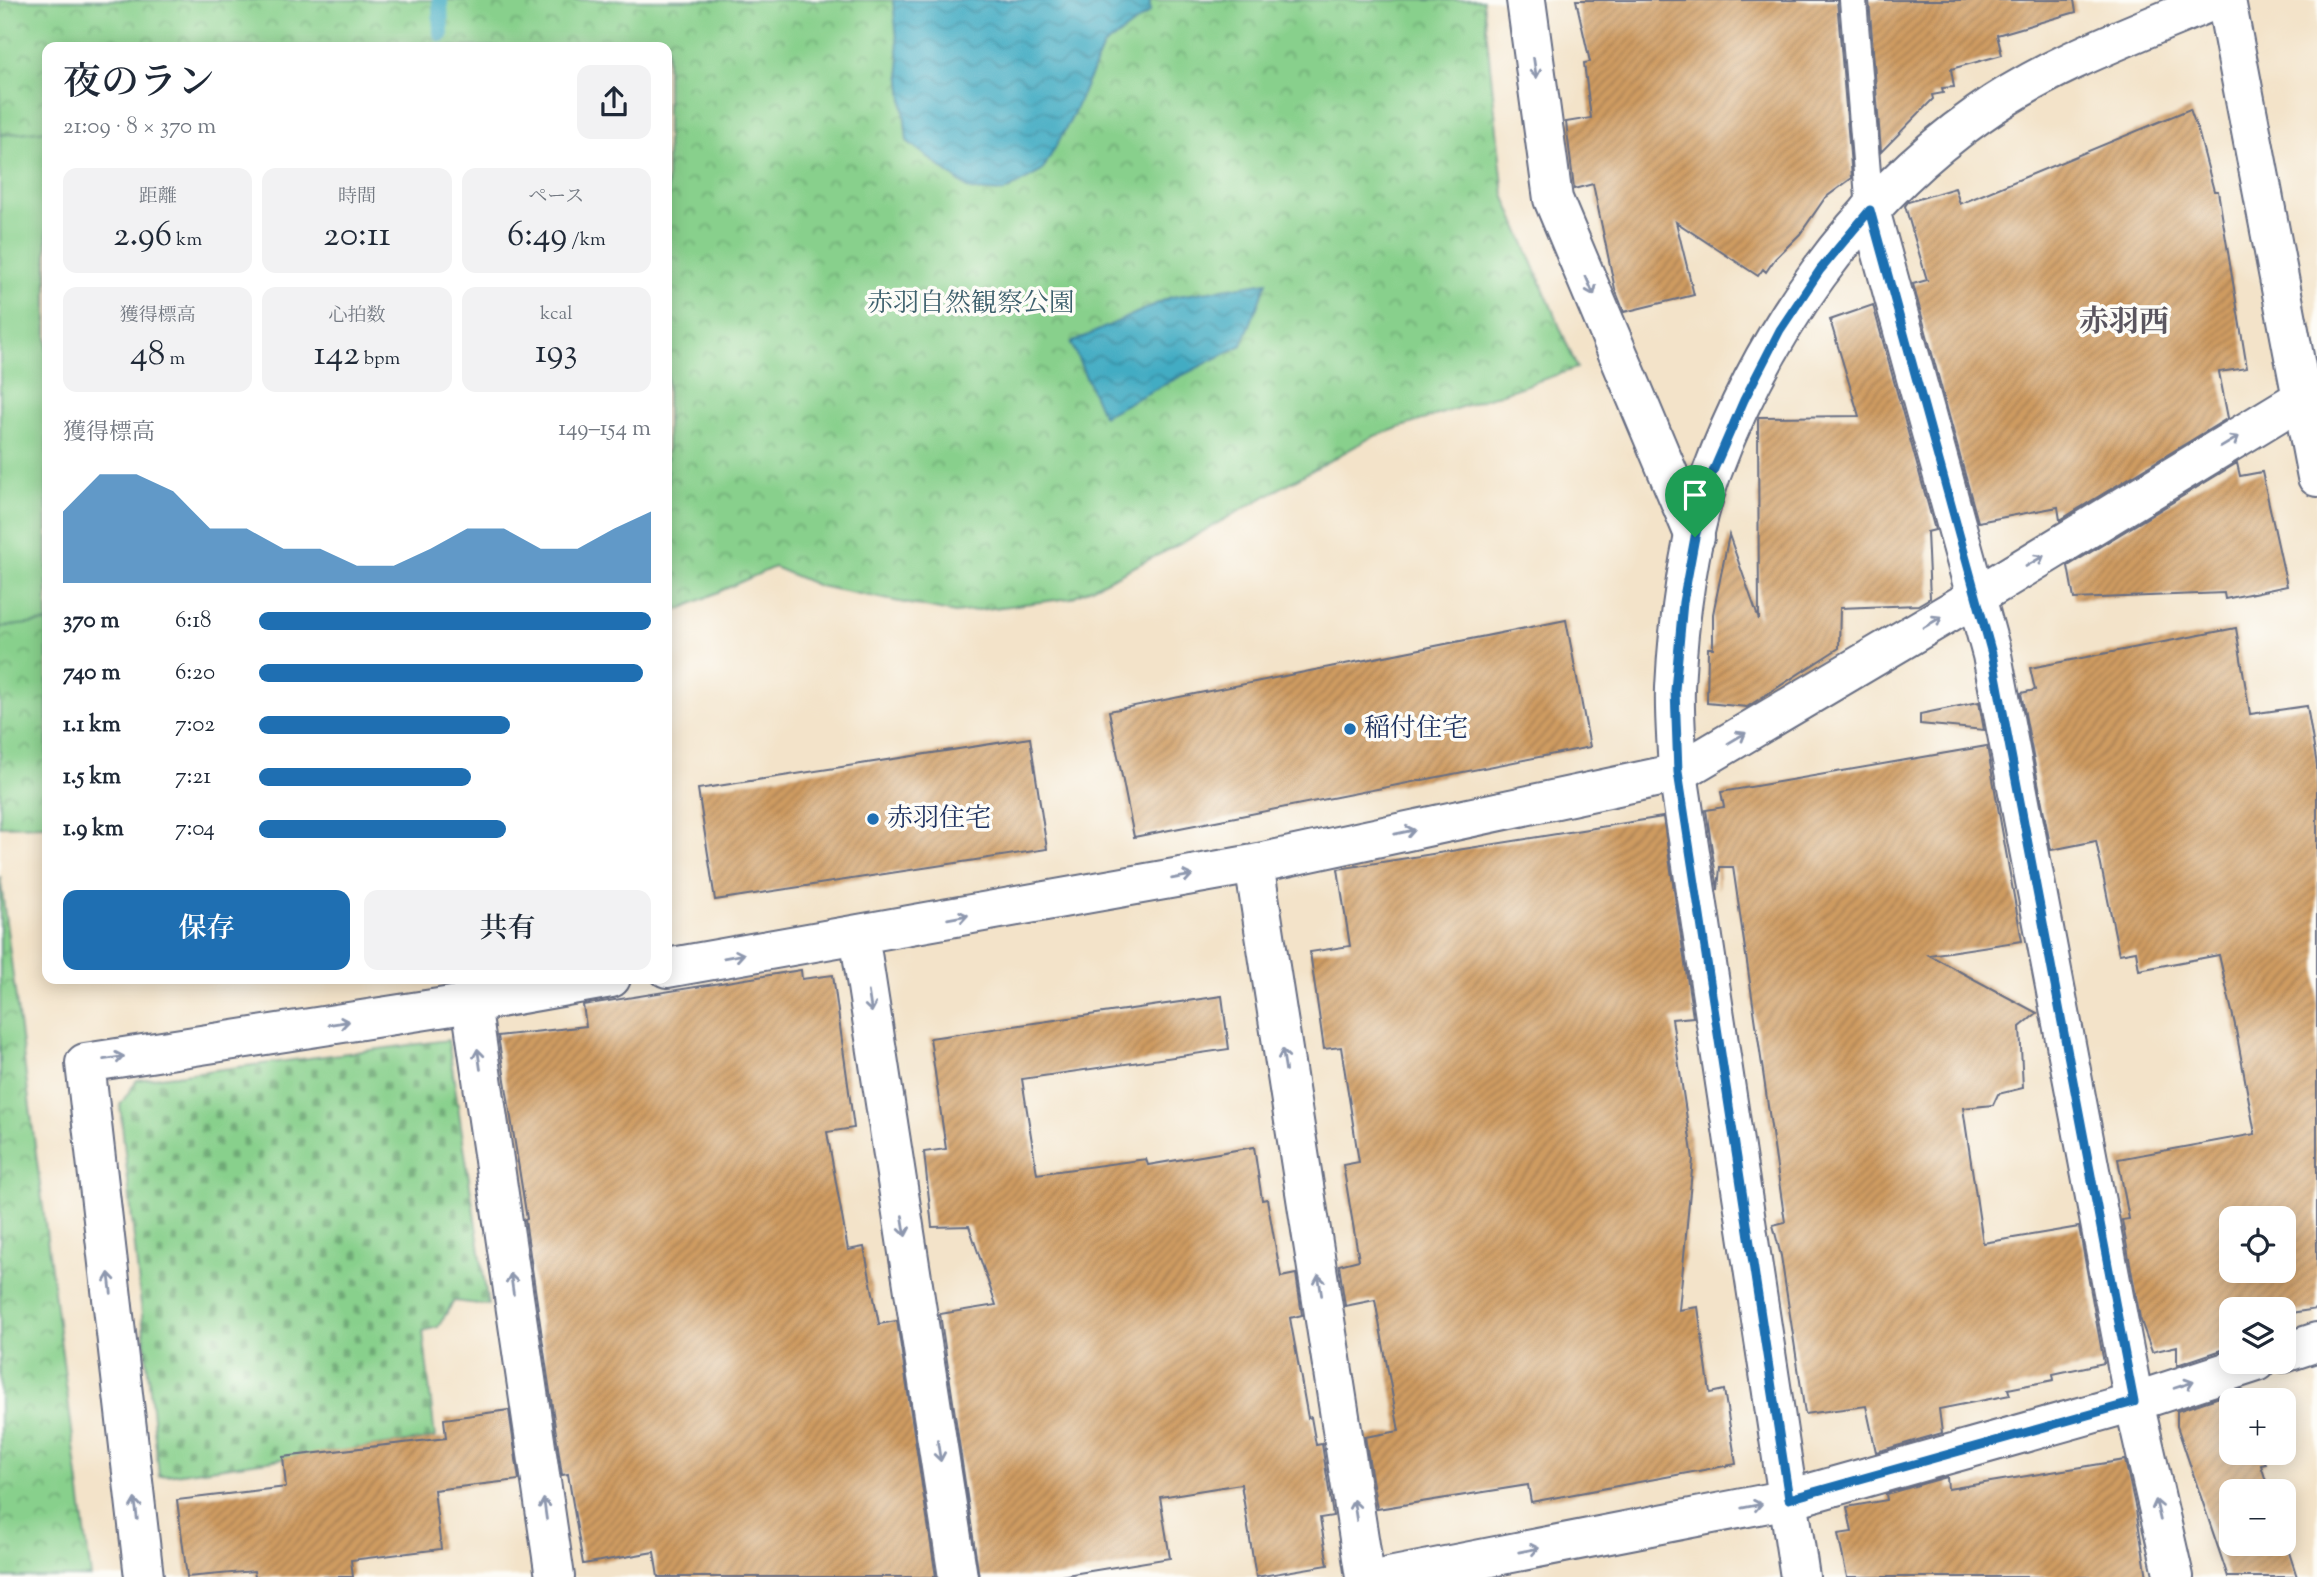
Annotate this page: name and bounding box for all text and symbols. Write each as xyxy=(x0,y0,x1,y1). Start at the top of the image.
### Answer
one-way arrow xyxy=(1529,56,1542,78)
text: 夜のラン xyxy=(63,58,215,112)
button: share xyxy=(577,65,651,139)
text: 21:09 · 8 × 370 m xyxy=(63,111,216,144)
text: 距離 xyxy=(139,184,177,211)
text: 時間 xyxy=(338,184,376,211)
text: ペース xyxy=(528,184,584,211)
text: 2.96 xyxy=(113,211,172,262)
text: 20:11 xyxy=(323,211,391,262)
text: 6:49 xyxy=(507,211,567,262)
text: km xyxy=(172,227,202,254)
text: /km xyxy=(567,227,606,254)
one-way arrow xyxy=(1585,275,1598,297)
park label: 赤羽自然観察公園 xyxy=(867,286,1075,323)
text: kcal xyxy=(540,301,573,328)
district label: 赤羽西 xyxy=(2079,302,2169,345)
text: 獲得標高 xyxy=(120,303,196,330)
text: 心拍数 xyxy=(328,303,386,330)
text: 193 xyxy=(535,328,578,379)
text: 48 xyxy=(130,330,165,381)
text: 142 xyxy=(314,330,360,381)
text: m xyxy=(165,346,185,373)
text: bpm xyxy=(360,346,400,373)
text: 149–154 m xyxy=(558,413,651,446)
text: 獲得標高 xyxy=(63,417,155,450)
one-way arrow xyxy=(2219,435,2239,449)
pin xyxy=(1665,465,1725,537)
icon: arrive xyxy=(1676,476,1714,514)
one-way arrow xyxy=(2025,553,2045,567)
text: 370 m xyxy=(63,605,119,638)
text: 6:18 xyxy=(175,605,212,638)
one-way arrow xyxy=(1922,615,1942,629)
text: 740 m xyxy=(63,657,120,690)
text: 6:20 xyxy=(175,657,215,690)
text: 1.1 km xyxy=(63,709,121,742)
text: 7:02 xyxy=(175,709,215,742)
place label: 稲付住宅 xyxy=(1364,711,1468,748)
marker: 稲付住宅 xyxy=(1342,721,1358,737)
one-way arrow xyxy=(1726,731,1746,745)
text: 1.5 km xyxy=(63,761,121,794)
text: 7:21 xyxy=(175,761,211,794)
place label: 赤羽住宅 xyxy=(887,801,991,838)
marker: 赤羽住宅 xyxy=(865,811,881,827)
text: 1.9 km xyxy=(63,813,124,846)
text: 7:04 xyxy=(175,813,215,846)
one-way arrow xyxy=(1393,824,1416,838)
one-way arrow xyxy=(1170,870,1193,883)
button: 保存 xyxy=(63,890,350,970)
button: 共有 xyxy=(364,890,651,970)
one-way arrow xyxy=(946,910,969,923)
one-way arrow xyxy=(722,949,745,963)
one-way arrow xyxy=(863,990,876,1012)
one-way arrow xyxy=(327,1017,350,1030)
one-way arrow xyxy=(472,1048,485,1071)
one-way arrow xyxy=(1277,1049,1290,1072)
one-way arrow xyxy=(102,1051,125,1064)
map controls xyxy=(2219,1206,2296,1556)
button: locate xyxy=(2219,1206,2296,1283)
one-way arrow xyxy=(898,1215,911,1237)
one-way arrow xyxy=(103,1272,116,1295)
one-way arrow xyxy=(505,1273,518,1296)
one-way arrow xyxy=(1313,1274,1326,1297)
button: layers xyxy=(2219,1297,2296,1374)
one-way arrow xyxy=(2173,1378,2195,1390)
button: + xyxy=(2219,1388,2296,1465)
one-way arrow xyxy=(933,1439,946,1462)
button: − xyxy=(2219,1479,2296,1556)
one-way arrow xyxy=(129,1498,142,1521)
one-way arrow xyxy=(538,1499,551,1521)
one-way arrow xyxy=(1348,1499,1361,1521)
one-way arrow xyxy=(1740,1499,1763,1513)
one-way arrow xyxy=(2151,1500,2164,1522)
one-way arrow xyxy=(1517,1543,1540,1556)

